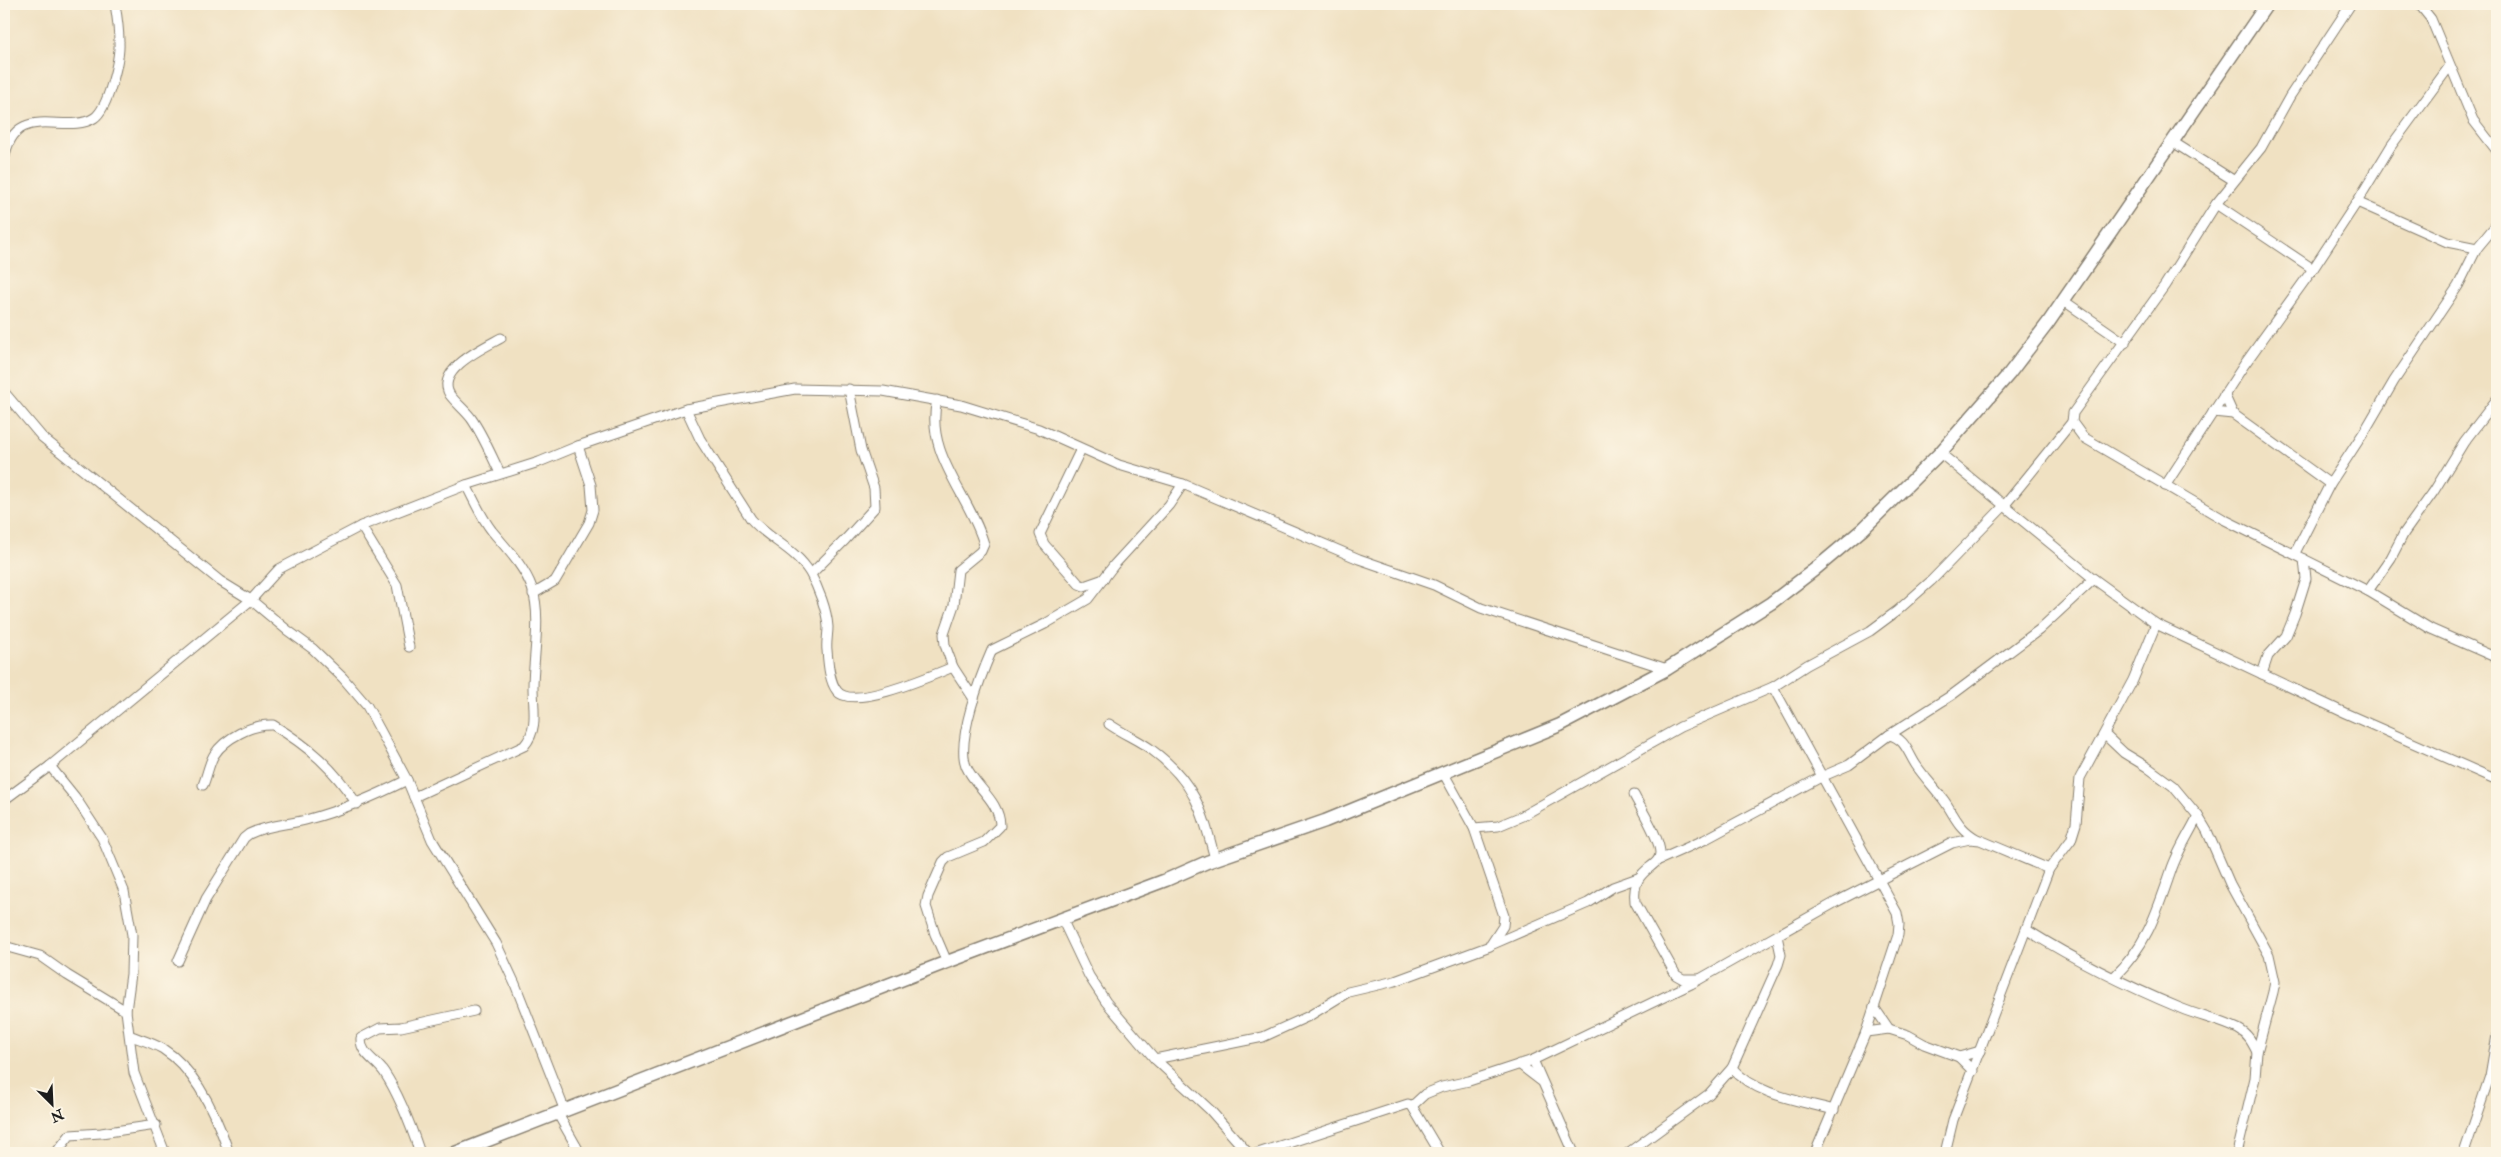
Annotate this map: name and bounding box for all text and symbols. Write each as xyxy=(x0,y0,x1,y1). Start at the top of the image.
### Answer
north arrow xyxy=(28,1080,78,1130)
text: N xyxy=(47,1105,67,1126)

